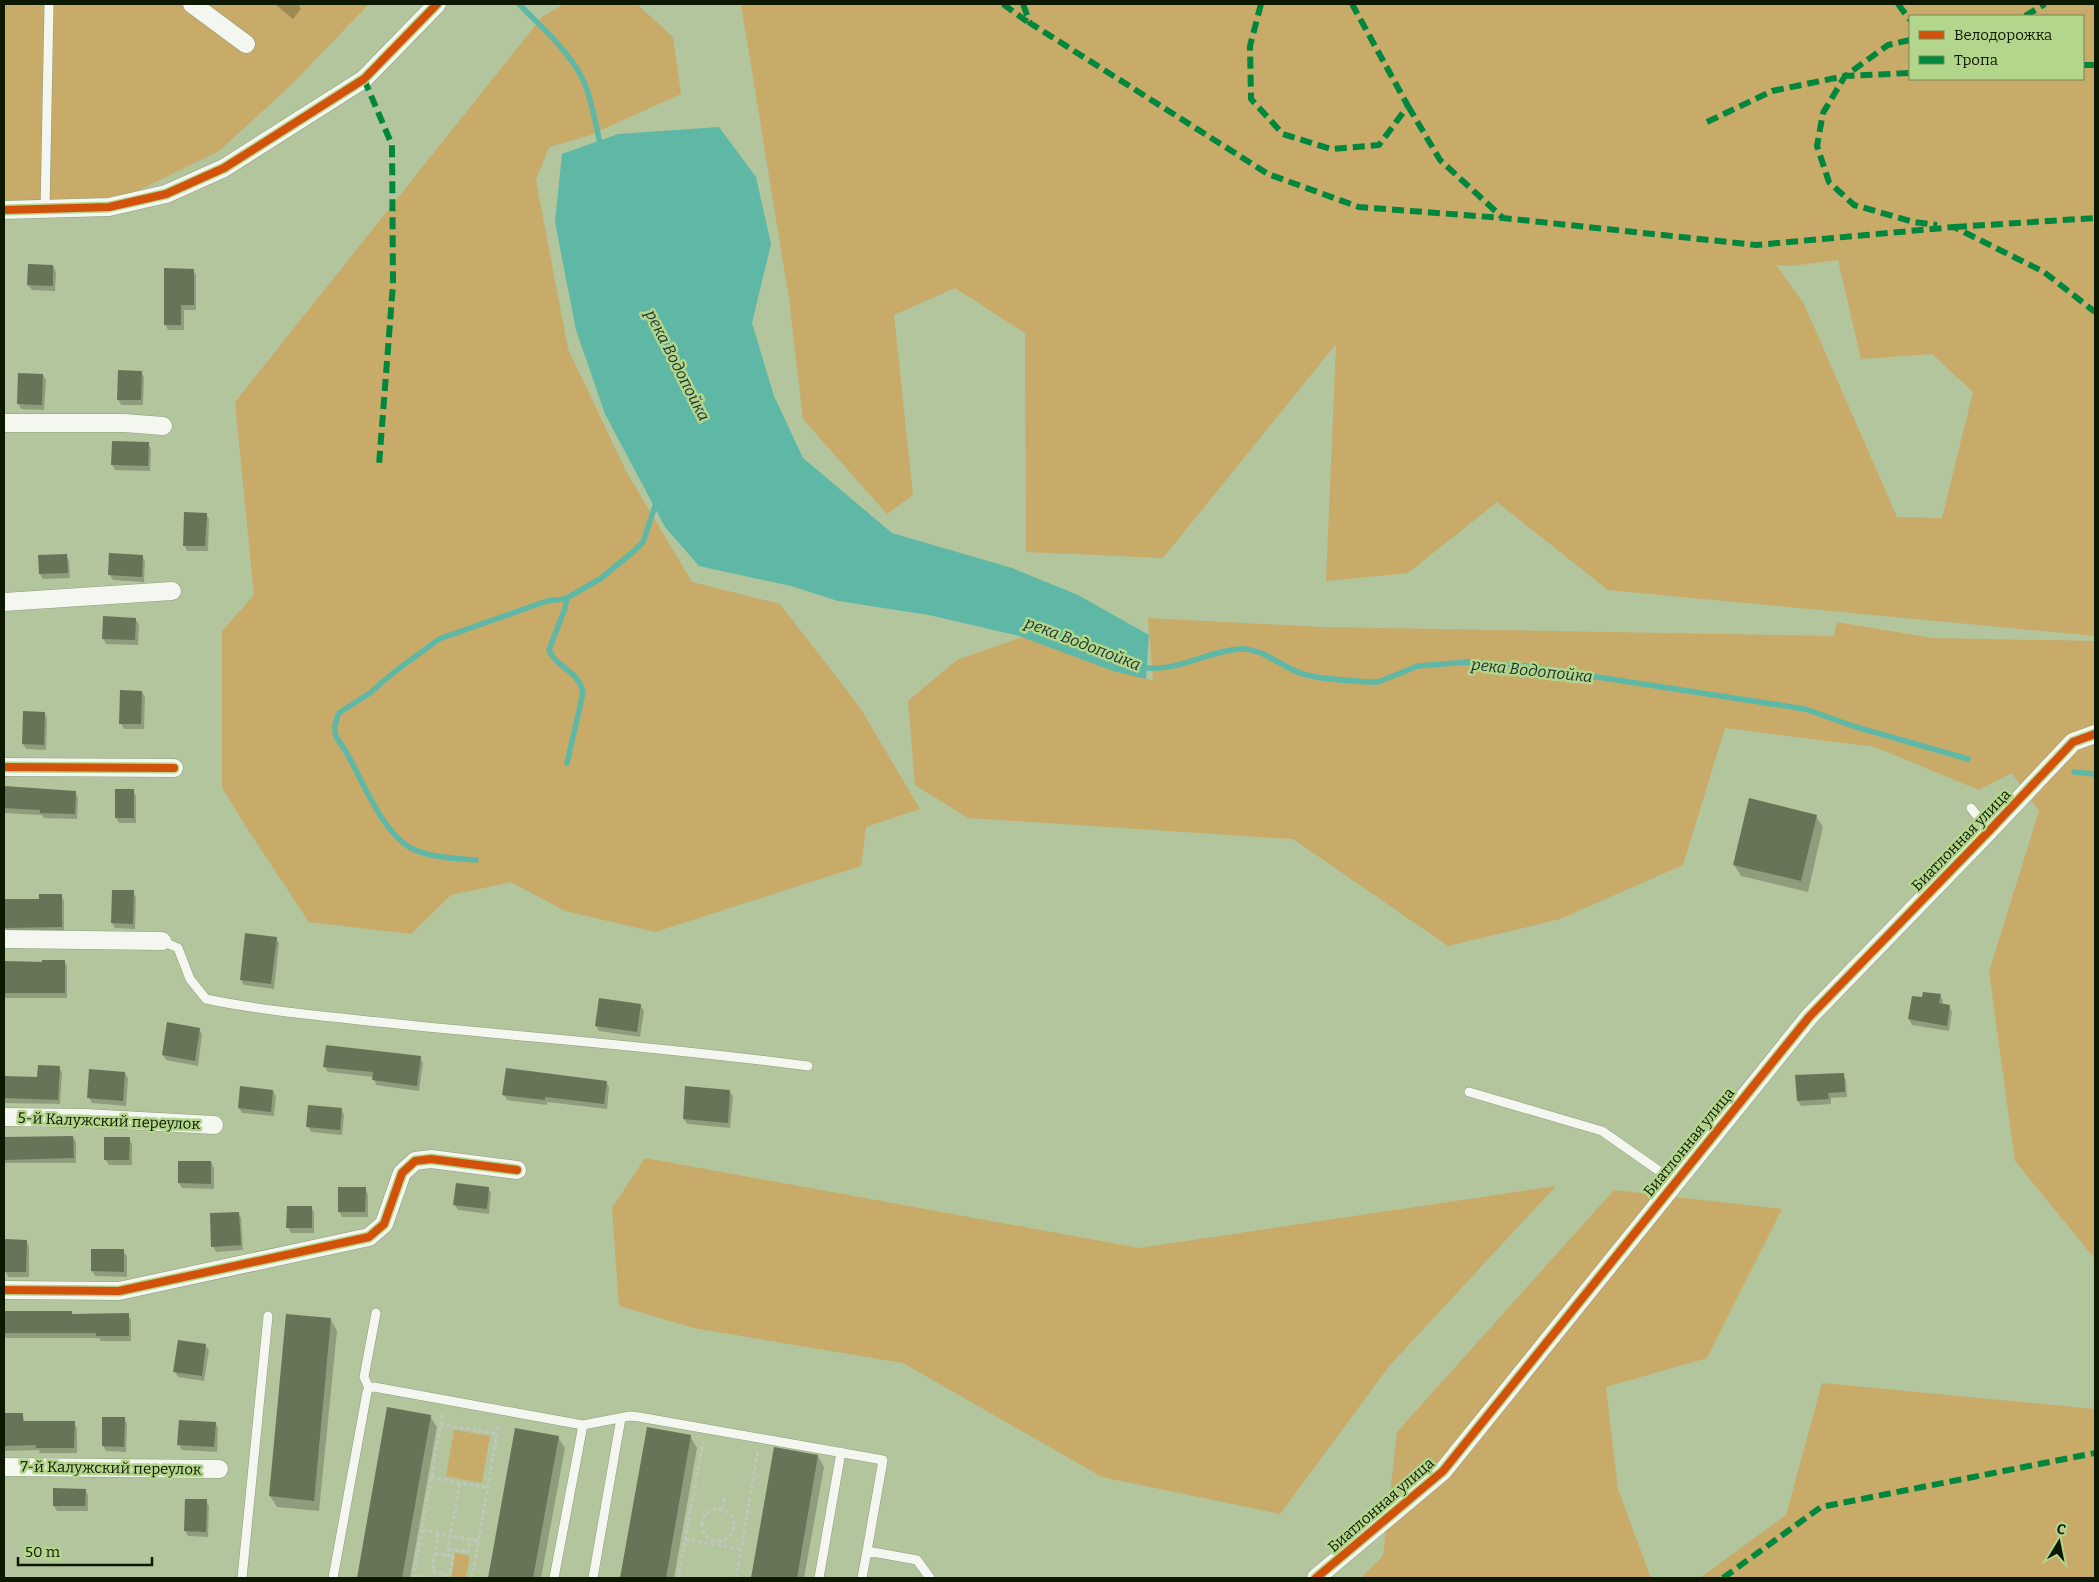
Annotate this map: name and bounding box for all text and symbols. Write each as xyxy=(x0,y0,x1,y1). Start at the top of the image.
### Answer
legend xyxy=(1909,15,2084,80)
text: Велодорожка xyxy=(1954,26,2052,44)
text: Тропа xyxy=(1954,51,1998,69)
water label: река Водопойка xyxy=(641,306,714,424)
water label: река Водопойка xyxy=(1021,612,1143,674)
water label: река Водопойка xyxy=(1469,655,1594,686)
street label: Биатлонная улица xyxy=(1908,785,2014,895)
street label: Биатлонная улица xyxy=(1640,1084,1738,1200)
street label: 5-й Калужский переулок xyxy=(17,1109,201,1133)
street label: Биатлонная улица xyxy=(1324,1454,1438,1556)
street label: 7-й Калужский переулок xyxy=(20,1457,202,1479)
north arrow xyxy=(2034,1517,2084,1567)
text: С xyxy=(2055,1521,2067,1539)
scale bar xyxy=(18,1534,151,1566)
text: 50 m xyxy=(25,1543,61,1561)

